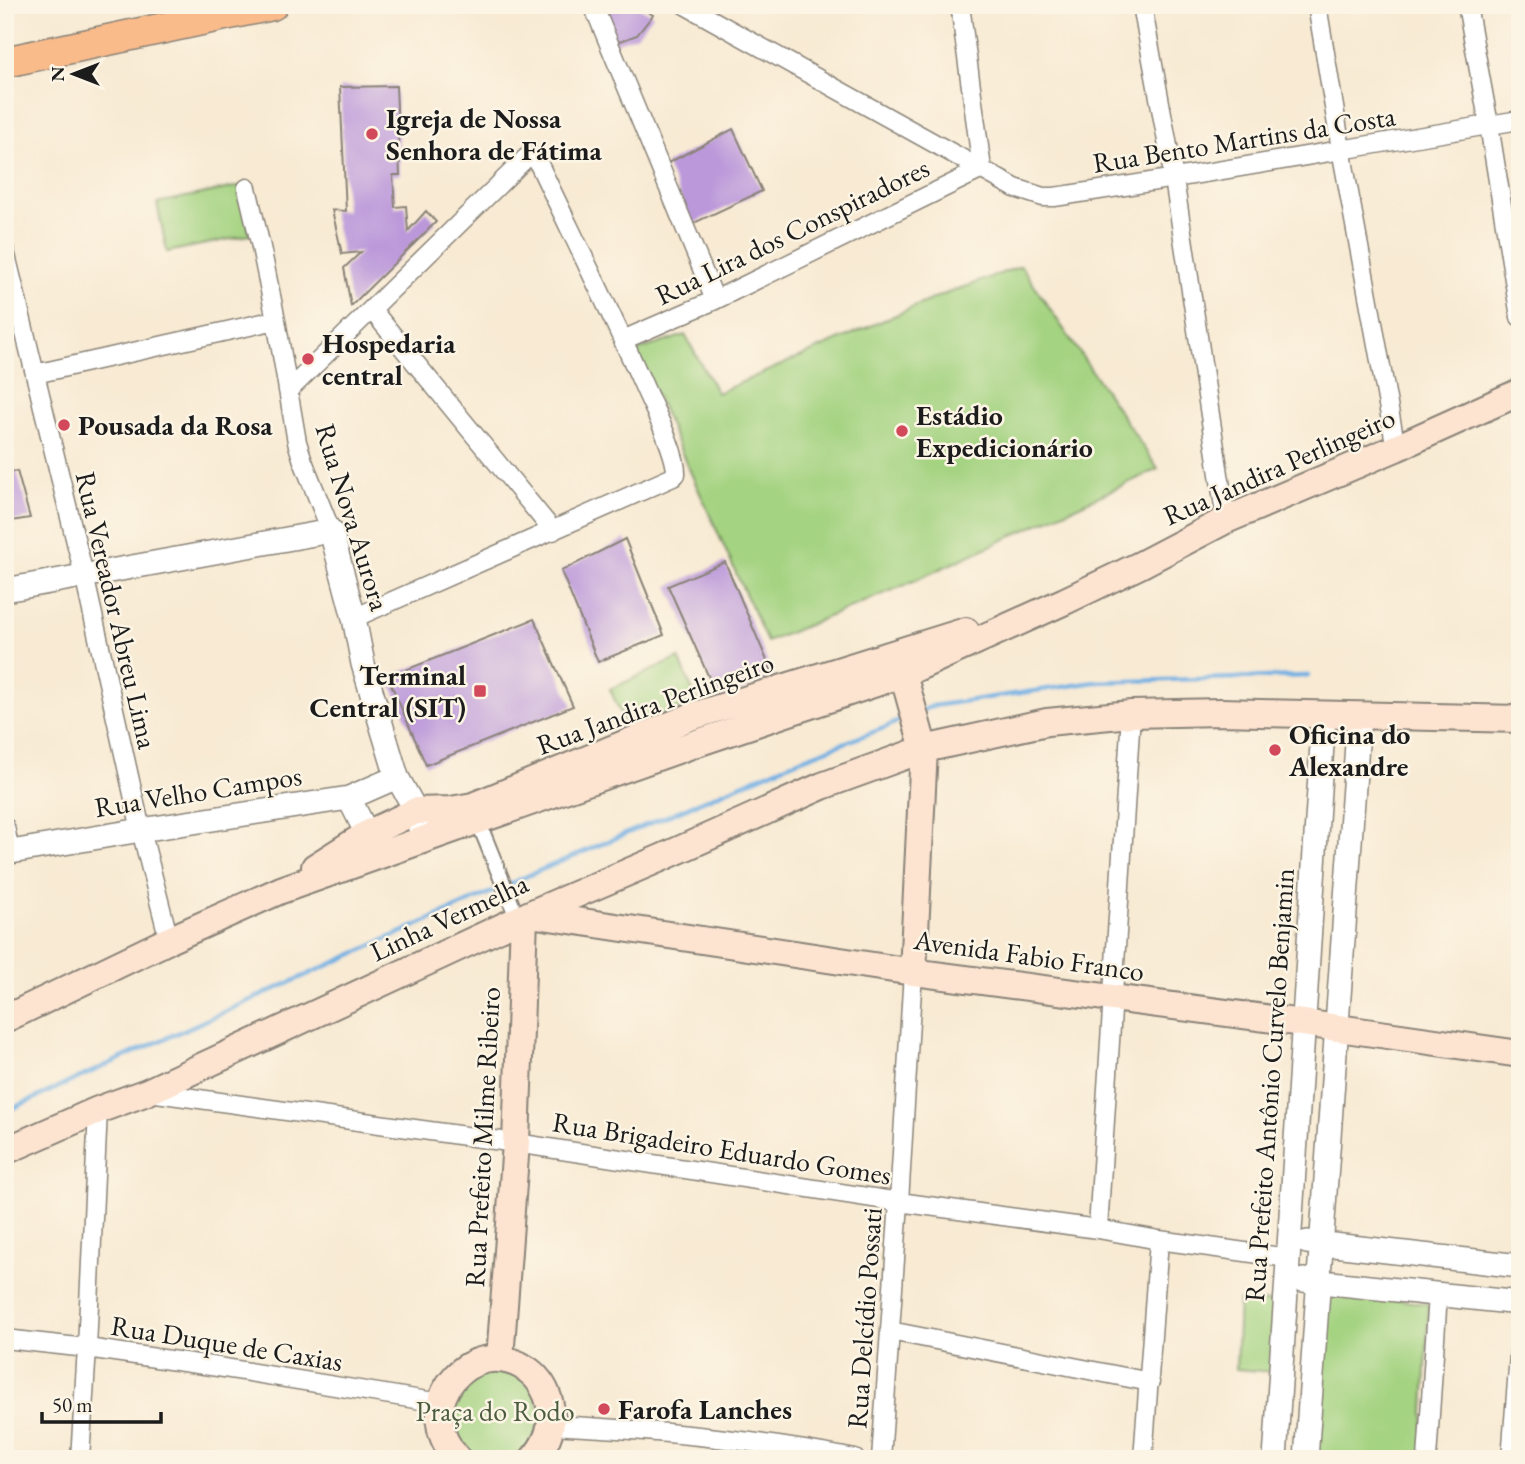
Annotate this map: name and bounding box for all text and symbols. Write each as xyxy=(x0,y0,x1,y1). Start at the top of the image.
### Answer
north arrow xyxy=(38,38,108,108)
text: N xyxy=(45,66,70,82)
street label: Rua Bento Martins da Costa xyxy=(1090,97,1399,181)
place label: Igreja de Nossa Senhora de Fátima xyxy=(386,100,603,168)
marker: Igreja de Nossa Senhora de Fátima xyxy=(364,126,380,142)
street label: Rua Lira dos Conspiradores xyxy=(649,149,935,313)
place label: Hospedaria central xyxy=(322,325,456,393)
marker: Hospedaria central xyxy=(300,351,316,367)
place label: Estádio Expedicionário xyxy=(916,397,1093,465)
street label: Rua Jandira Perlingeiro xyxy=(1157,399,1401,533)
place label: Pousada da Rosa xyxy=(78,407,273,443)
marker: Pousada da Rosa xyxy=(56,417,72,433)
street label: Rua Nova Aurora xyxy=(307,419,399,616)
marker: Estádio Expedicionário xyxy=(894,423,910,439)
street label: Rua Vereador Abreu Lima xyxy=(68,468,167,753)
street label: Rua Jandira Perlingeiro xyxy=(531,643,779,763)
place label: Terminal Central (SIT) xyxy=(310,657,466,725)
marker: Terminal Central (SIT) xyxy=(472,683,488,699)
place label: Oficina do Alexandre xyxy=(1288,716,1410,784)
marker: Oficina do Alexandre xyxy=(1267,742,1283,758)
street label: Rua Velho Campos xyxy=(92,757,304,825)
street label: Linha Vermelha xyxy=(364,864,535,969)
street label: Rua Prefeito Antônio Curvelo Benjamin xyxy=(1236,867,1302,1303)
street label: Avenida Fabio Franco xyxy=(911,921,1146,989)
street label: Rua Prefeito Milme Ribeiro xyxy=(456,986,508,1288)
street label: Rua Brigadeiro Eduardo Gomes xyxy=(550,1103,894,1193)
street label: Rua Delcídio Possati xyxy=(838,1206,890,1430)
street label: Rua Duque de Caxias xyxy=(109,1307,345,1379)
scale bar xyxy=(42,1380,161,1424)
text: 50 m xyxy=(52,1391,93,1418)
place label: Farofa Lanches xyxy=(618,1391,792,1427)
park label: Praça do Rodo xyxy=(415,1393,575,1429)
marker: Farofa Lanches xyxy=(596,1401,612,1417)

